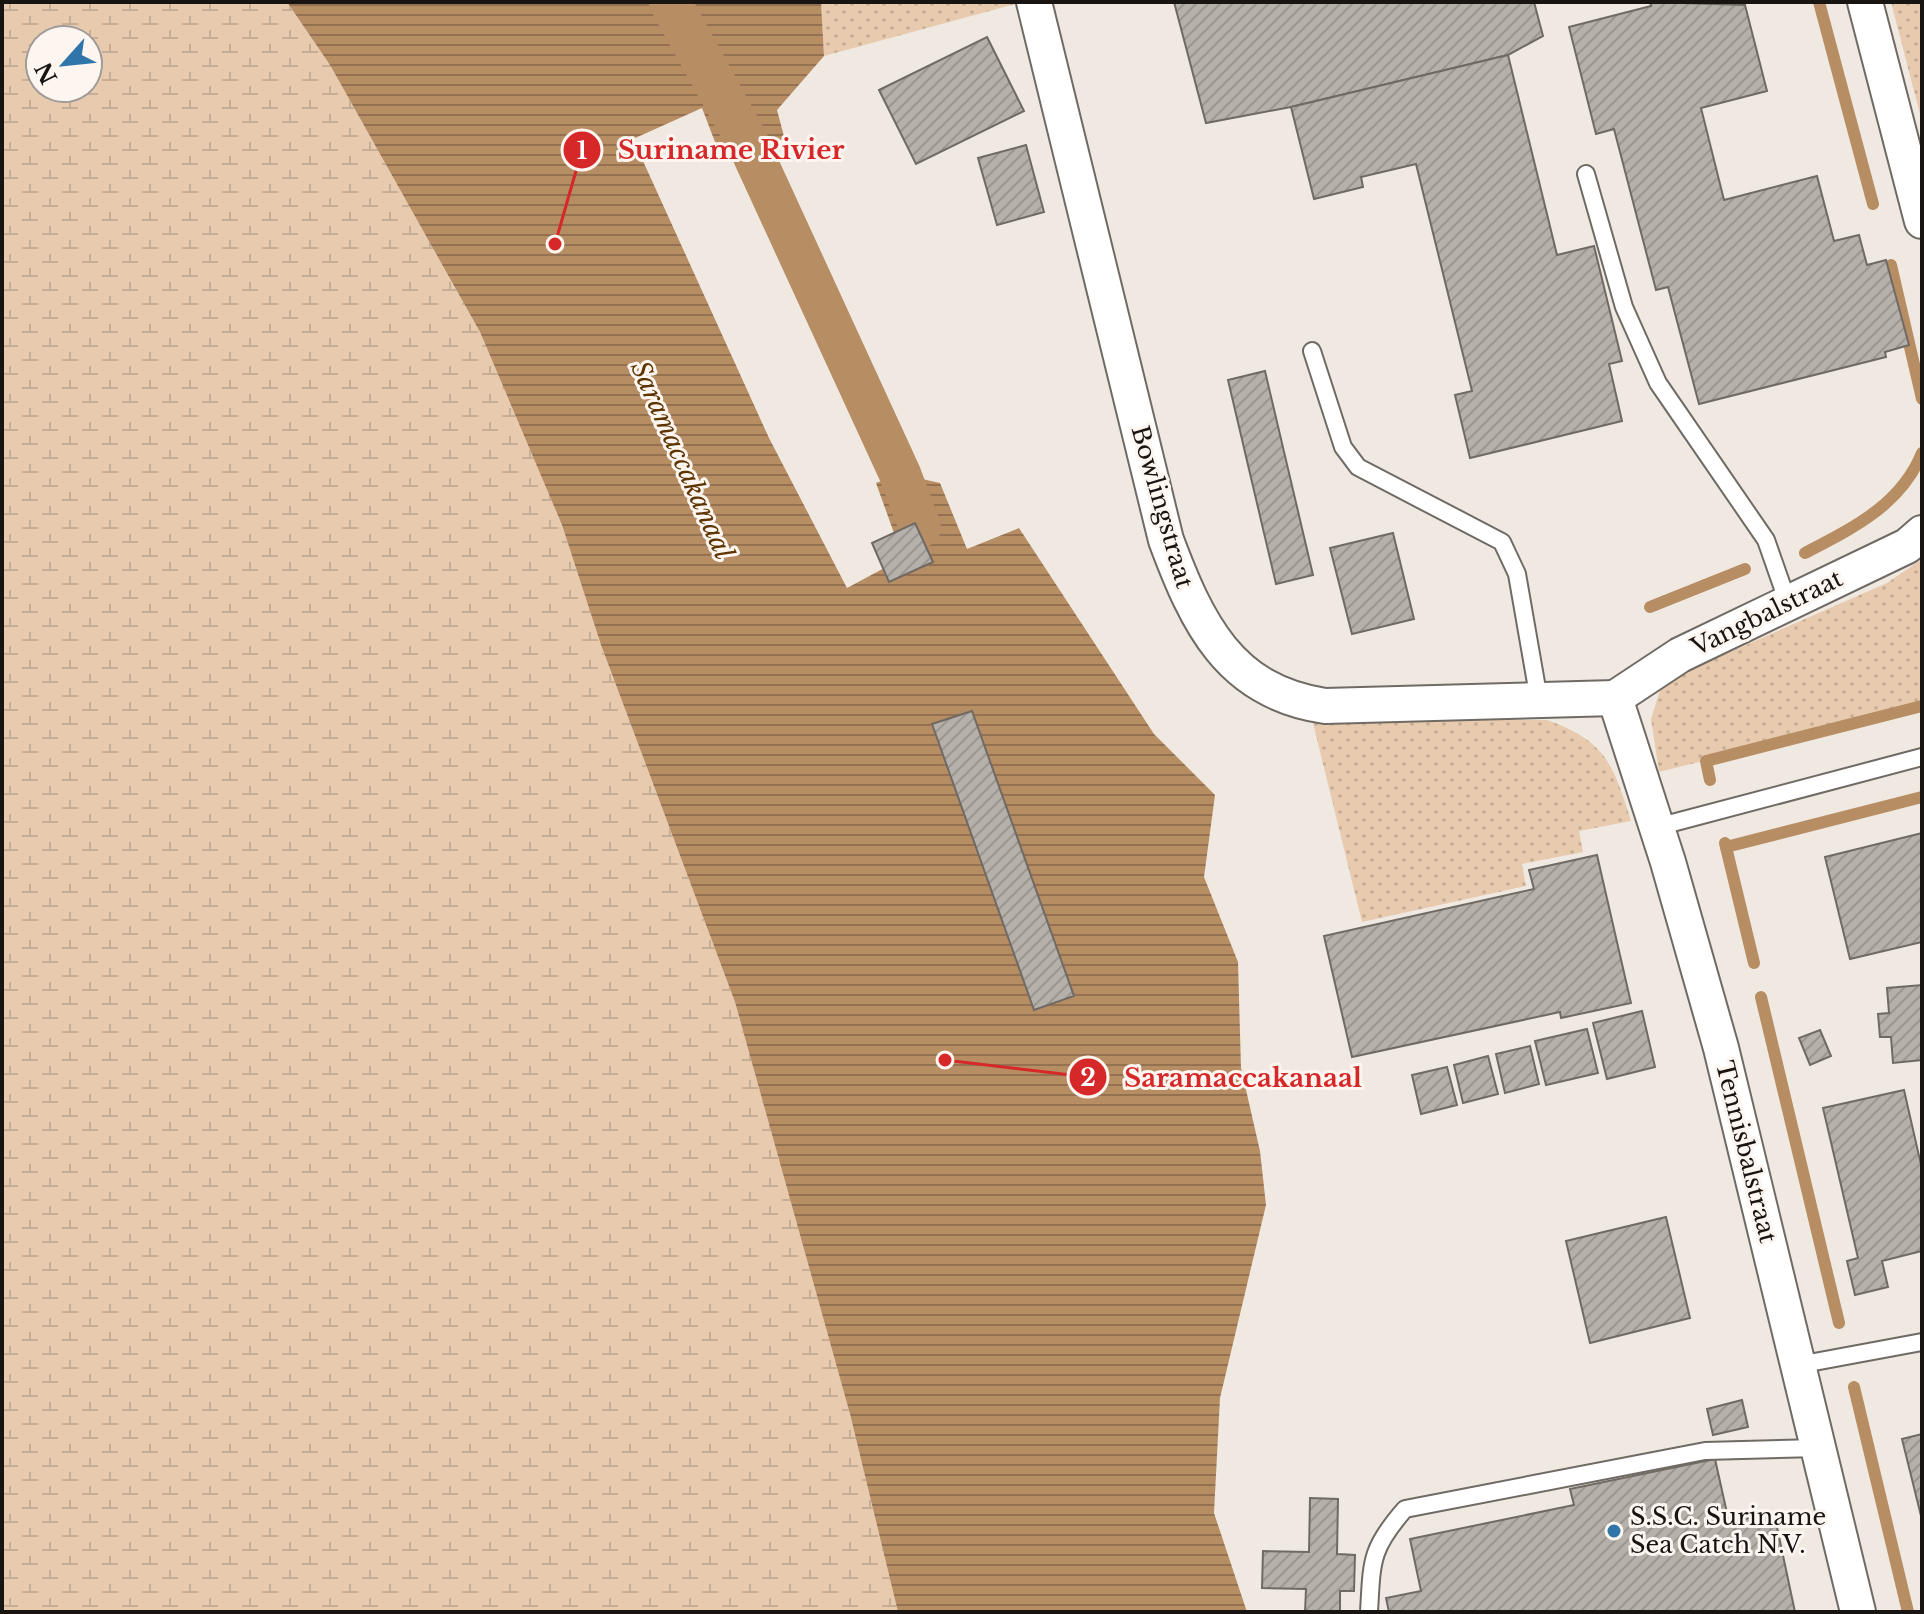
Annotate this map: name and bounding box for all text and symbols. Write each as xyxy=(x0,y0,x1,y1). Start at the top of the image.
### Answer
north arrow xyxy=(24,24,104,104)
text: N xyxy=(30,57,63,88)
callout: Suriname Rivier xyxy=(562,125,861,175)
text: Suriname Rivier xyxy=(618,134,844,166)
text: 1 xyxy=(577,136,587,165)
water label: Saramaccakanaal xyxy=(624,356,740,565)
street label: Bowlingstraat xyxy=(1125,422,1200,592)
street label: Vangbalstraat xyxy=(1686,563,1847,662)
callout: Saramaccakanaal xyxy=(1068,1052,1378,1102)
street label: Tennisbalstraat xyxy=(1710,1058,1783,1246)
text: Saramaccakanaal xyxy=(1124,1062,1362,1094)
text: 2 xyxy=(1080,1063,1096,1092)
place label: S.S.C. Suriname Sea Catch N.V. xyxy=(1630,1502,1826,1559)
marker: S.S.C. Suriname Sea Catch N.V. xyxy=(1605,1522,1623,1540)

